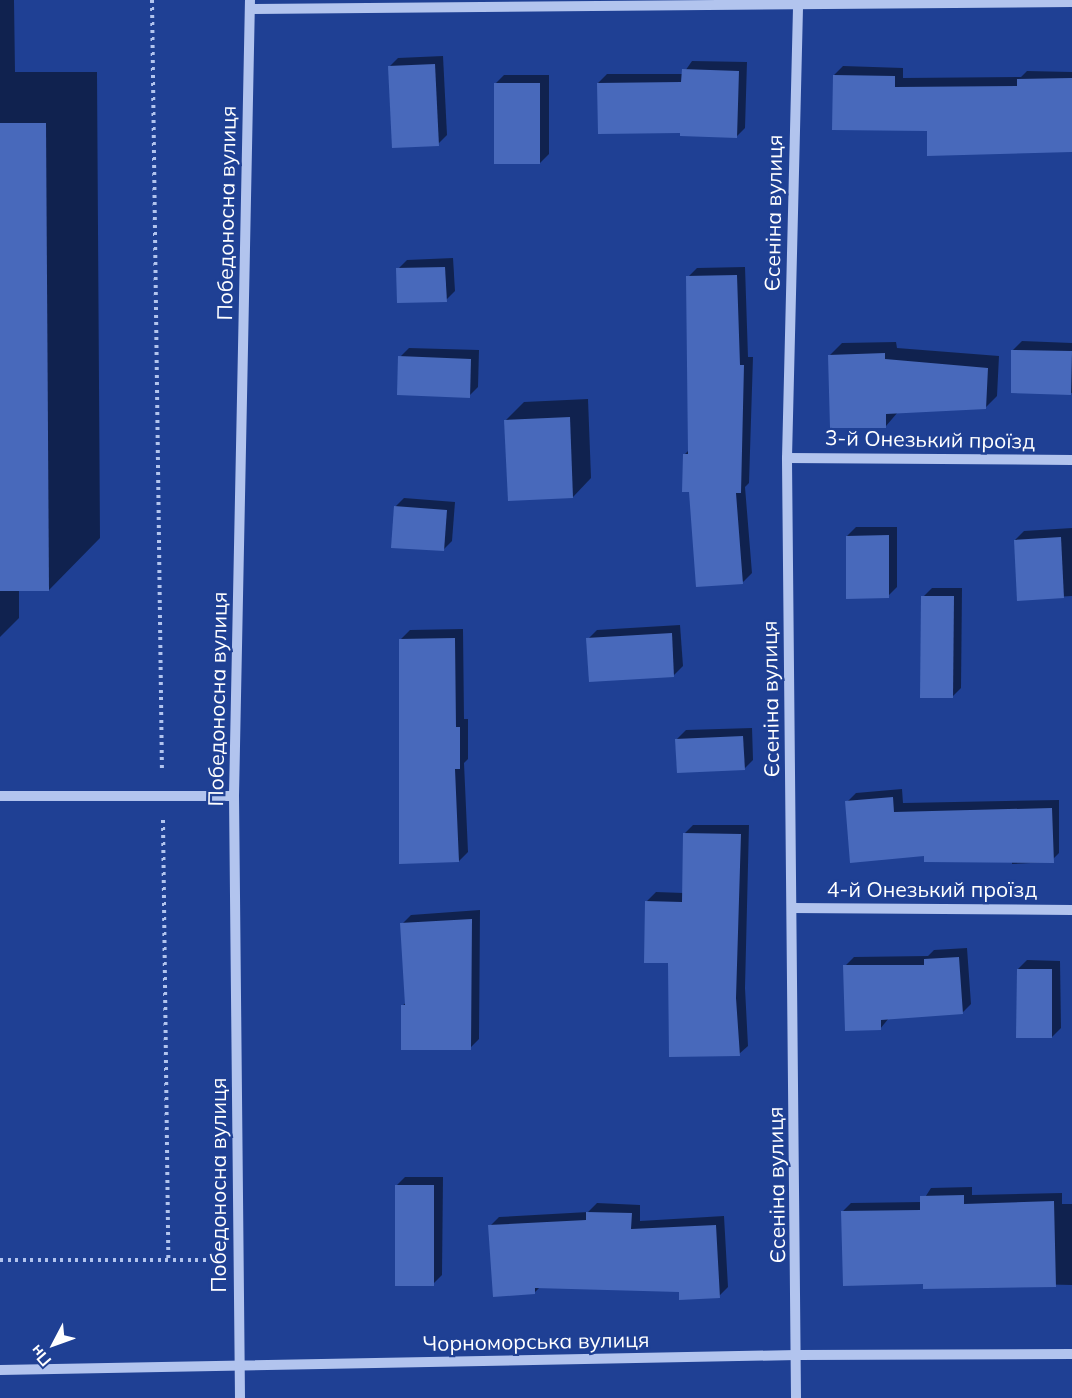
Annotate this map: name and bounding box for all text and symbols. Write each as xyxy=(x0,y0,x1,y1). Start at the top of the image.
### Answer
street label: Победоносна вулиця xyxy=(212,105,240,321)
street label: Єсеніна вулиця xyxy=(759,134,787,292)
street label: 3-й Онезький проїзд xyxy=(825,425,1035,453)
street label: Победоносна вулиця xyxy=(203,591,231,807)
street label: Єсеніна вулиця xyxy=(756,620,784,778)
street label: 4-й Онезький проїзд xyxy=(827,876,1037,902)
street label: Победоносна вулиця xyxy=(205,1078,231,1292)
street label: Єсеніна вулиця xyxy=(762,1106,790,1264)
north arrow xyxy=(24,1314,84,1374)
street label: Чорноморська вулиця xyxy=(422,1326,650,1356)
text: Пн xyxy=(26,1341,55,1371)

